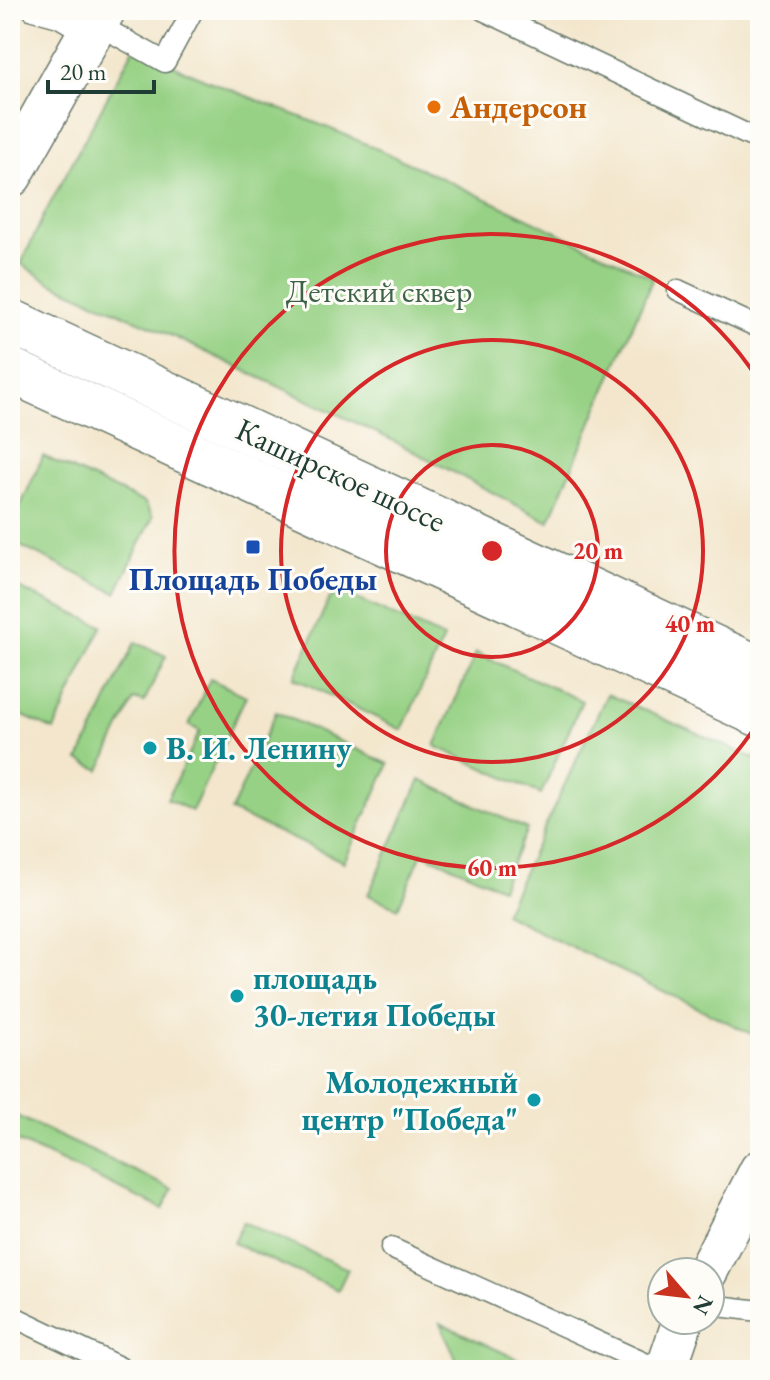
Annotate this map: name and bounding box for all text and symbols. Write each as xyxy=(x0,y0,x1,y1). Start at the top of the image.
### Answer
scale bar xyxy=(48,44,154,94)
text: 20 m xyxy=(60,56,107,87)
place label: Андерсон xyxy=(449,86,587,128)
marker: Андерсон xyxy=(425,98,443,116)
park label: Детский сквер xyxy=(286,270,472,312)
street label: Каширское шоссе xyxy=(229,408,453,542)
text: 20 m xyxy=(573,535,623,566)
centre of rings xyxy=(478,537,506,565)
marker: Площадь Победы xyxy=(244,538,262,556)
place label: Площадь Победы xyxy=(129,558,377,600)
text: 40 m xyxy=(665,608,715,639)
place label: В. И. Ленину xyxy=(166,727,352,769)
marker: В. И. Ленину xyxy=(141,739,159,757)
text: 60 m xyxy=(467,852,517,883)
place label: площадь 30-летия Победы xyxy=(253,957,496,1036)
marker: площадь 30-летия Победы xyxy=(228,987,246,1005)
place label: Молодежный центр "Победа" xyxy=(301,1061,518,1140)
marker: Молодежный центр "Победа" xyxy=(525,1091,543,1109)
north arrow xyxy=(646,1256,726,1336)
text: N xyxy=(686,1290,720,1320)

